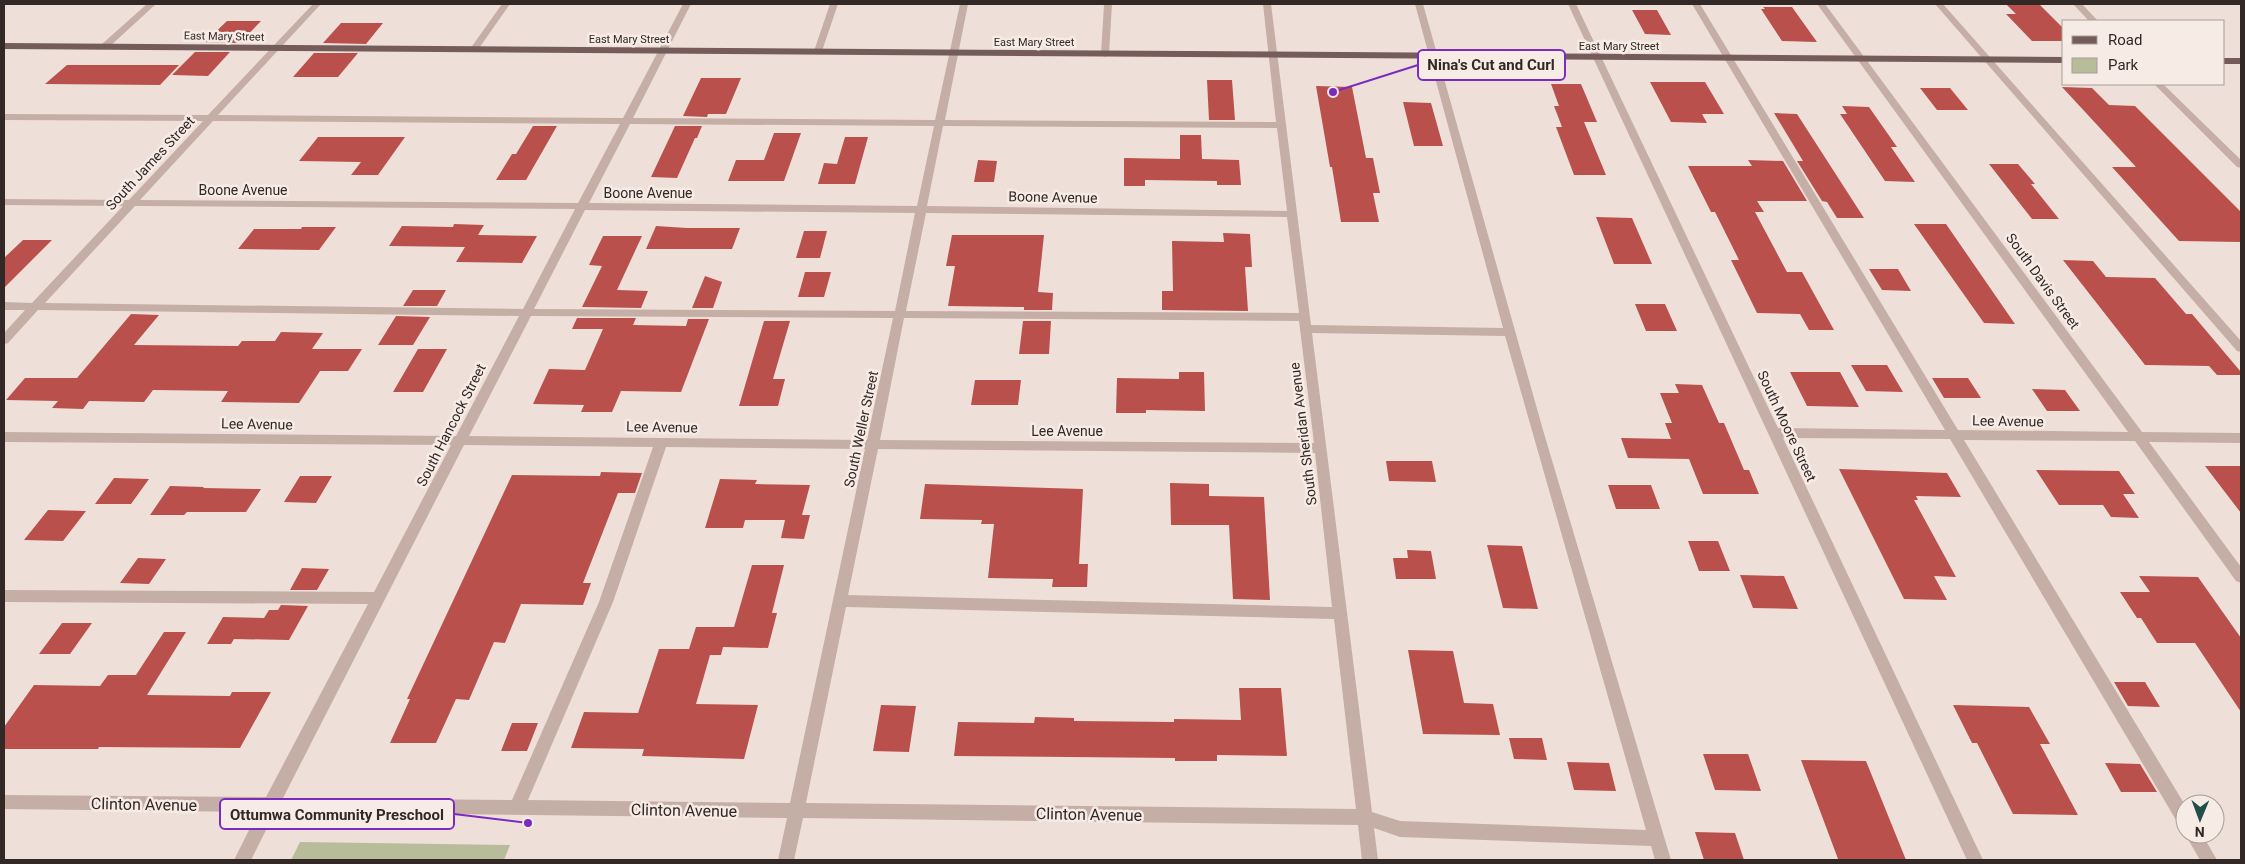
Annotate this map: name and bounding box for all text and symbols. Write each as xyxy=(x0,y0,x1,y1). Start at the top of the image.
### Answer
legend xyxy=(2062,20,2225,85)
street label: East Mary Street xyxy=(184,29,265,44)
text: Road xyxy=(2108,31,2142,49)
street label: East Mary Street xyxy=(589,33,670,46)
street label: East Mary Street xyxy=(994,36,1075,49)
street label: East Mary Street xyxy=(1579,40,1660,53)
callout: Nina's Cut and Curl xyxy=(1418,50,1565,80)
text: Nina's Cut and Curl xyxy=(1427,56,1555,74)
text: Park xyxy=(2108,56,2139,74)
street label: South James Street xyxy=(102,112,198,213)
street label: Boone Avenue xyxy=(198,182,288,198)
street label: Boone Avenue xyxy=(603,185,693,201)
street label: Boone Avenue xyxy=(1008,188,1098,206)
street label: South Davis Street xyxy=(2003,230,2083,332)
street label: South Hancock Street xyxy=(413,361,489,489)
street label: South Sheridan Avenue xyxy=(1286,362,1320,506)
street label: South Moore Street xyxy=(1754,368,1820,484)
street label: South Weller Street xyxy=(841,369,881,489)
street label: Lee Avenue xyxy=(1972,412,2044,430)
street label: Lee Avenue xyxy=(221,415,293,433)
street label: Lee Avenue xyxy=(626,418,698,436)
street label: Lee Avenue xyxy=(1031,423,1103,439)
street label: Clinton Avenue xyxy=(91,794,197,815)
north arrow xyxy=(2175,794,2225,844)
callout: Ottumwa Community Preschool xyxy=(220,799,454,829)
street label: Clinton Avenue xyxy=(631,800,737,821)
street label: Clinton Avenue xyxy=(1036,804,1142,825)
text: Ottumwa Community Preschool xyxy=(230,806,444,824)
text: N xyxy=(2195,824,2205,840)

